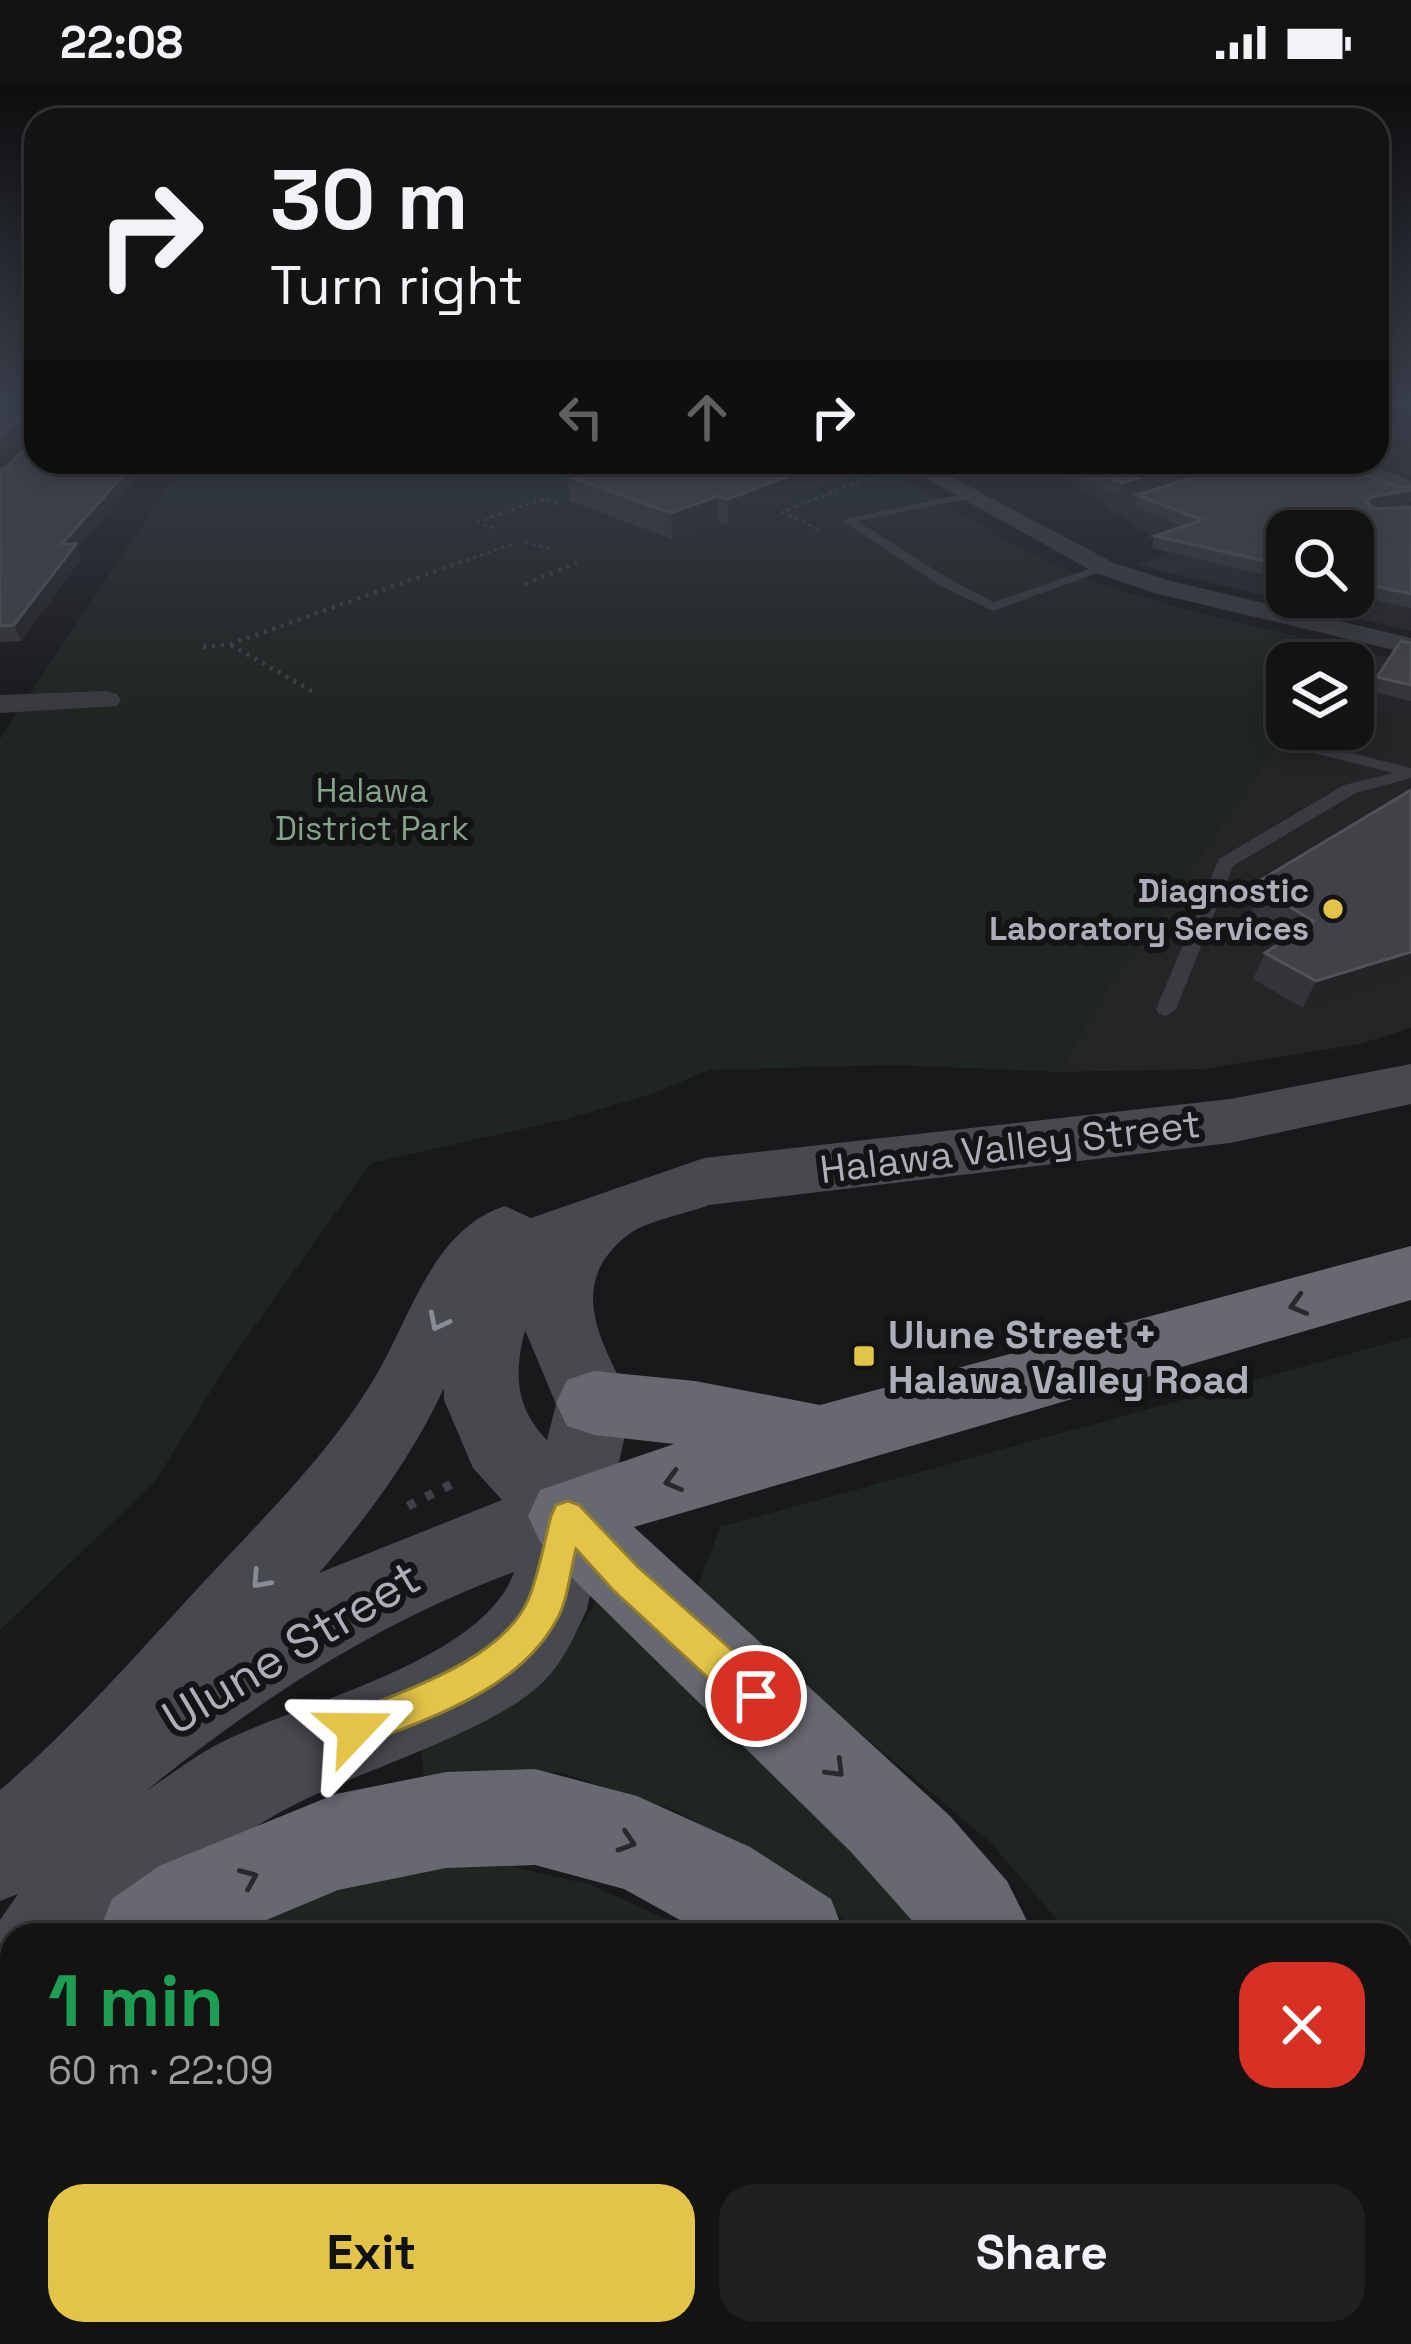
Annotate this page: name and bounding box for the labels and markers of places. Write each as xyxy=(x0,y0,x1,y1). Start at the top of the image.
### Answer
place label: Diagnostic Laboratory Services xyxy=(989,870,1309,950)
marker: Diagnostic Laboratory Services xyxy=(1320,896,1346,922)
place label: Ulune Street + Halawa Valley Road xyxy=(888,1310,1250,1404)
marker: Ulune Street + Halawa Valley Road xyxy=(851,1343,877,1369)
pin xyxy=(705,1645,807,1747)

